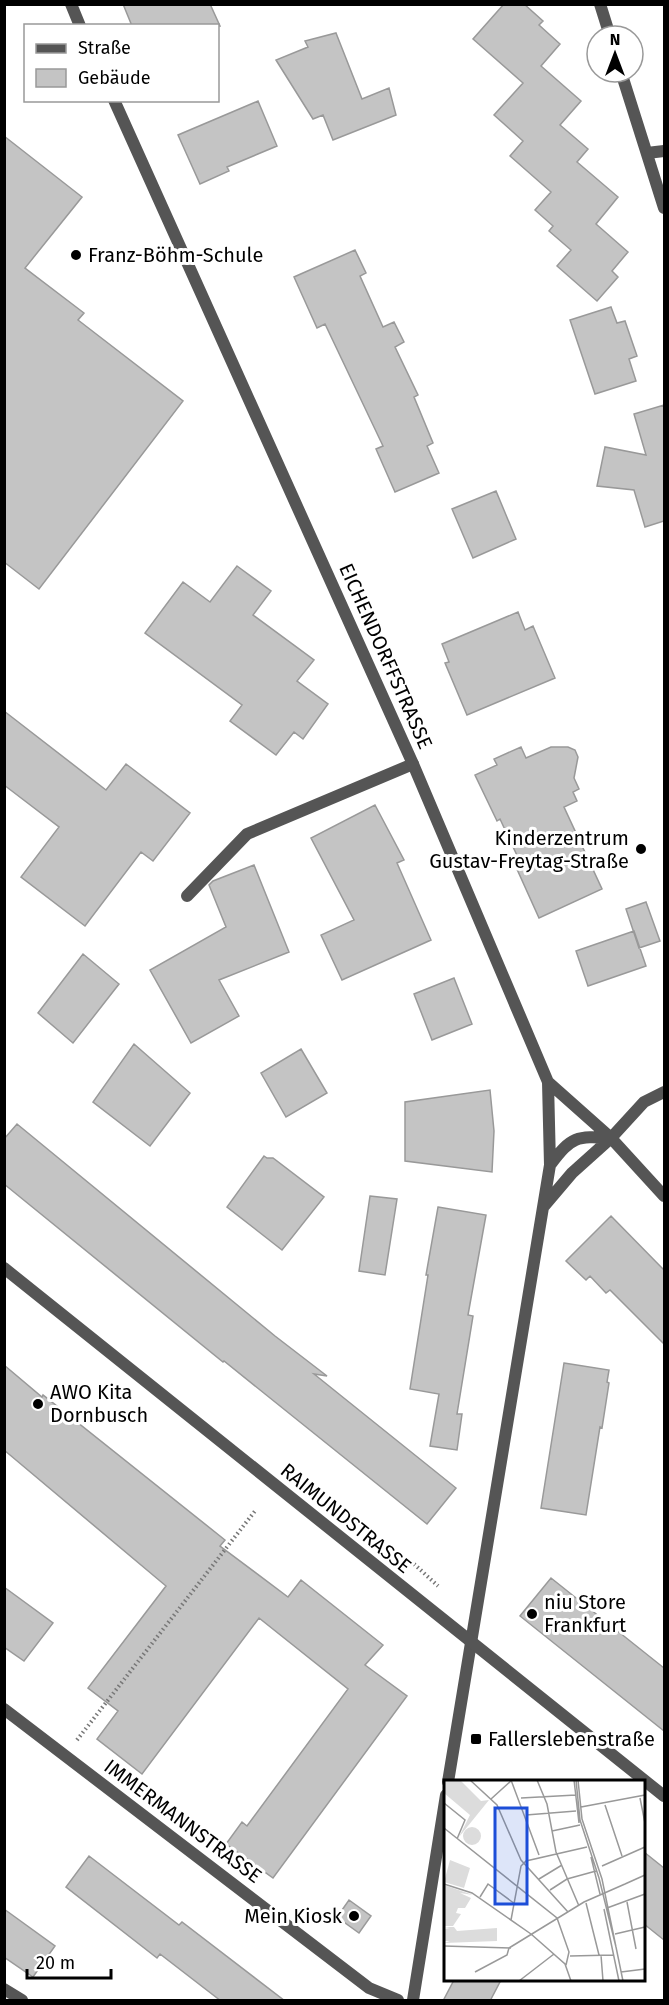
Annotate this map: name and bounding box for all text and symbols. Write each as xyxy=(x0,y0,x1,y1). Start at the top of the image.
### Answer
legend xyxy=(24,24,219,102)
north arrow xyxy=(585,24,645,84)
text: N xyxy=(610,30,620,49)
text: Straße xyxy=(78,37,131,59)
text: Gebäude xyxy=(78,67,151,89)
place label: Franz-Böhm-Schule xyxy=(88,243,263,267)
marker: Franz-Böhm-Schule xyxy=(69,248,83,262)
street label: EICHENDORFFSTRASSE xyxy=(334,560,438,752)
place label: Kinderzentrum Gustav-Freytag-Straße xyxy=(429,826,629,873)
marker: Kinderzentrum Gustav-Freytag-Straße xyxy=(634,842,648,856)
place label: AWO Kita Dornbusch xyxy=(50,1380,148,1427)
marker: AWO Kita Dornbusch xyxy=(31,1397,45,1411)
street label: RAIMUNDSTRASSE xyxy=(276,1458,416,1578)
place label: niu Store Frankfurt xyxy=(544,1590,627,1637)
marker: niu Store Frankfurt xyxy=(525,1607,539,1621)
place label: Fallerslebenstraße xyxy=(488,1727,655,1751)
marker: Fallerslebenstraße xyxy=(469,1732,483,1746)
street label: IMMERMANNSTRASSE xyxy=(100,1754,266,1888)
inset map xyxy=(444,1780,645,1981)
place label: Mein Kiosk xyxy=(244,1904,343,1928)
marker: Mein Kiosk xyxy=(347,1909,361,1923)
scale bar xyxy=(27,1942,111,1980)
text: 20 m xyxy=(36,1952,75,1974)

